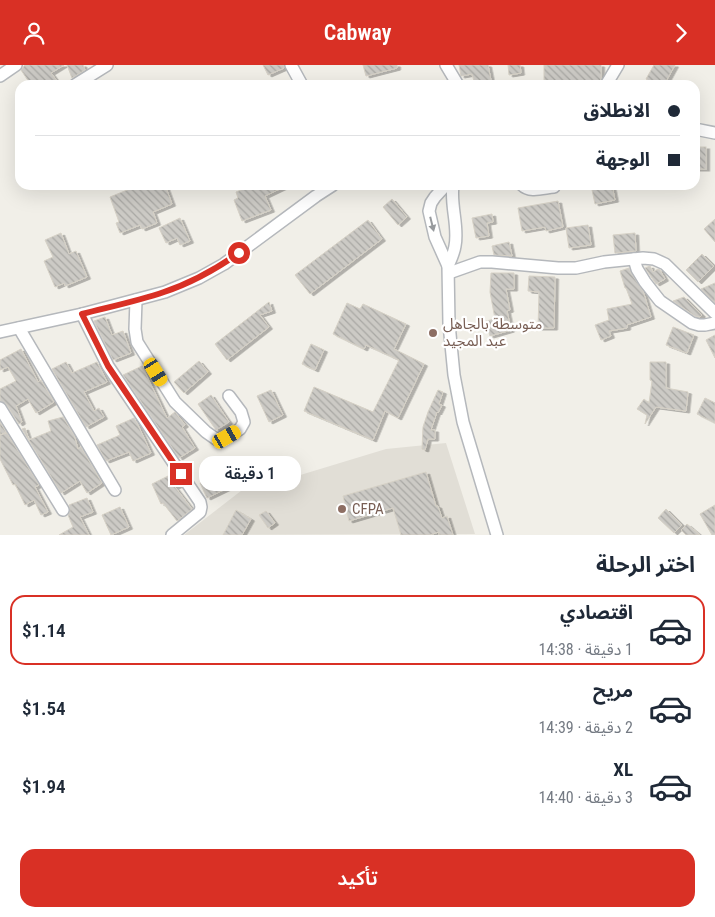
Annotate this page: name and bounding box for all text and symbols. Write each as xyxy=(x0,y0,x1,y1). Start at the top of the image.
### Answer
icon: person xyxy=(20,19,48,47)
icon: forward xyxy=(667,19,695,47)
text: Cabway xyxy=(324,20,391,45)
text: الانطلاق xyxy=(584,99,650,122)
text: الوجهة xyxy=(596,148,650,171)
one-way arrow xyxy=(428,216,436,231)
route start xyxy=(228,242,250,264)
place label: متوسطة بالجاهل عبد المجيد xyxy=(443,315,542,350)
marker: متوسطة بالجاهل عبد المجيد xyxy=(427,327,439,339)
car xyxy=(141,355,170,389)
car xyxy=(210,423,243,451)
callout: 1 دقيقة xyxy=(198,457,301,491)
route end xyxy=(170,463,192,485)
text: 1 دقيقة xyxy=(225,464,275,483)
place label: CFPA xyxy=(352,500,384,518)
marker: CFPA xyxy=(336,503,348,515)
text: اختر الرحلة xyxy=(596,552,695,577)
text: اقتصادي xyxy=(560,601,633,624)
icon: car xyxy=(648,608,693,653)
text: $1.14 xyxy=(22,619,66,642)
text: 1 دقيقة · 14:38 xyxy=(538,640,633,659)
text: مريح xyxy=(593,679,633,702)
icon: car xyxy=(648,686,693,731)
text: $1.54 xyxy=(22,697,66,720)
text: 2 دقيقة · 14:39 xyxy=(538,718,633,737)
text: XL xyxy=(613,758,633,781)
icon: car xyxy=(648,764,693,809)
text: $1.94 xyxy=(22,775,66,798)
text: 3 دقيقة · 14:40 xyxy=(538,788,633,807)
button: تأكيد xyxy=(20,849,695,907)

